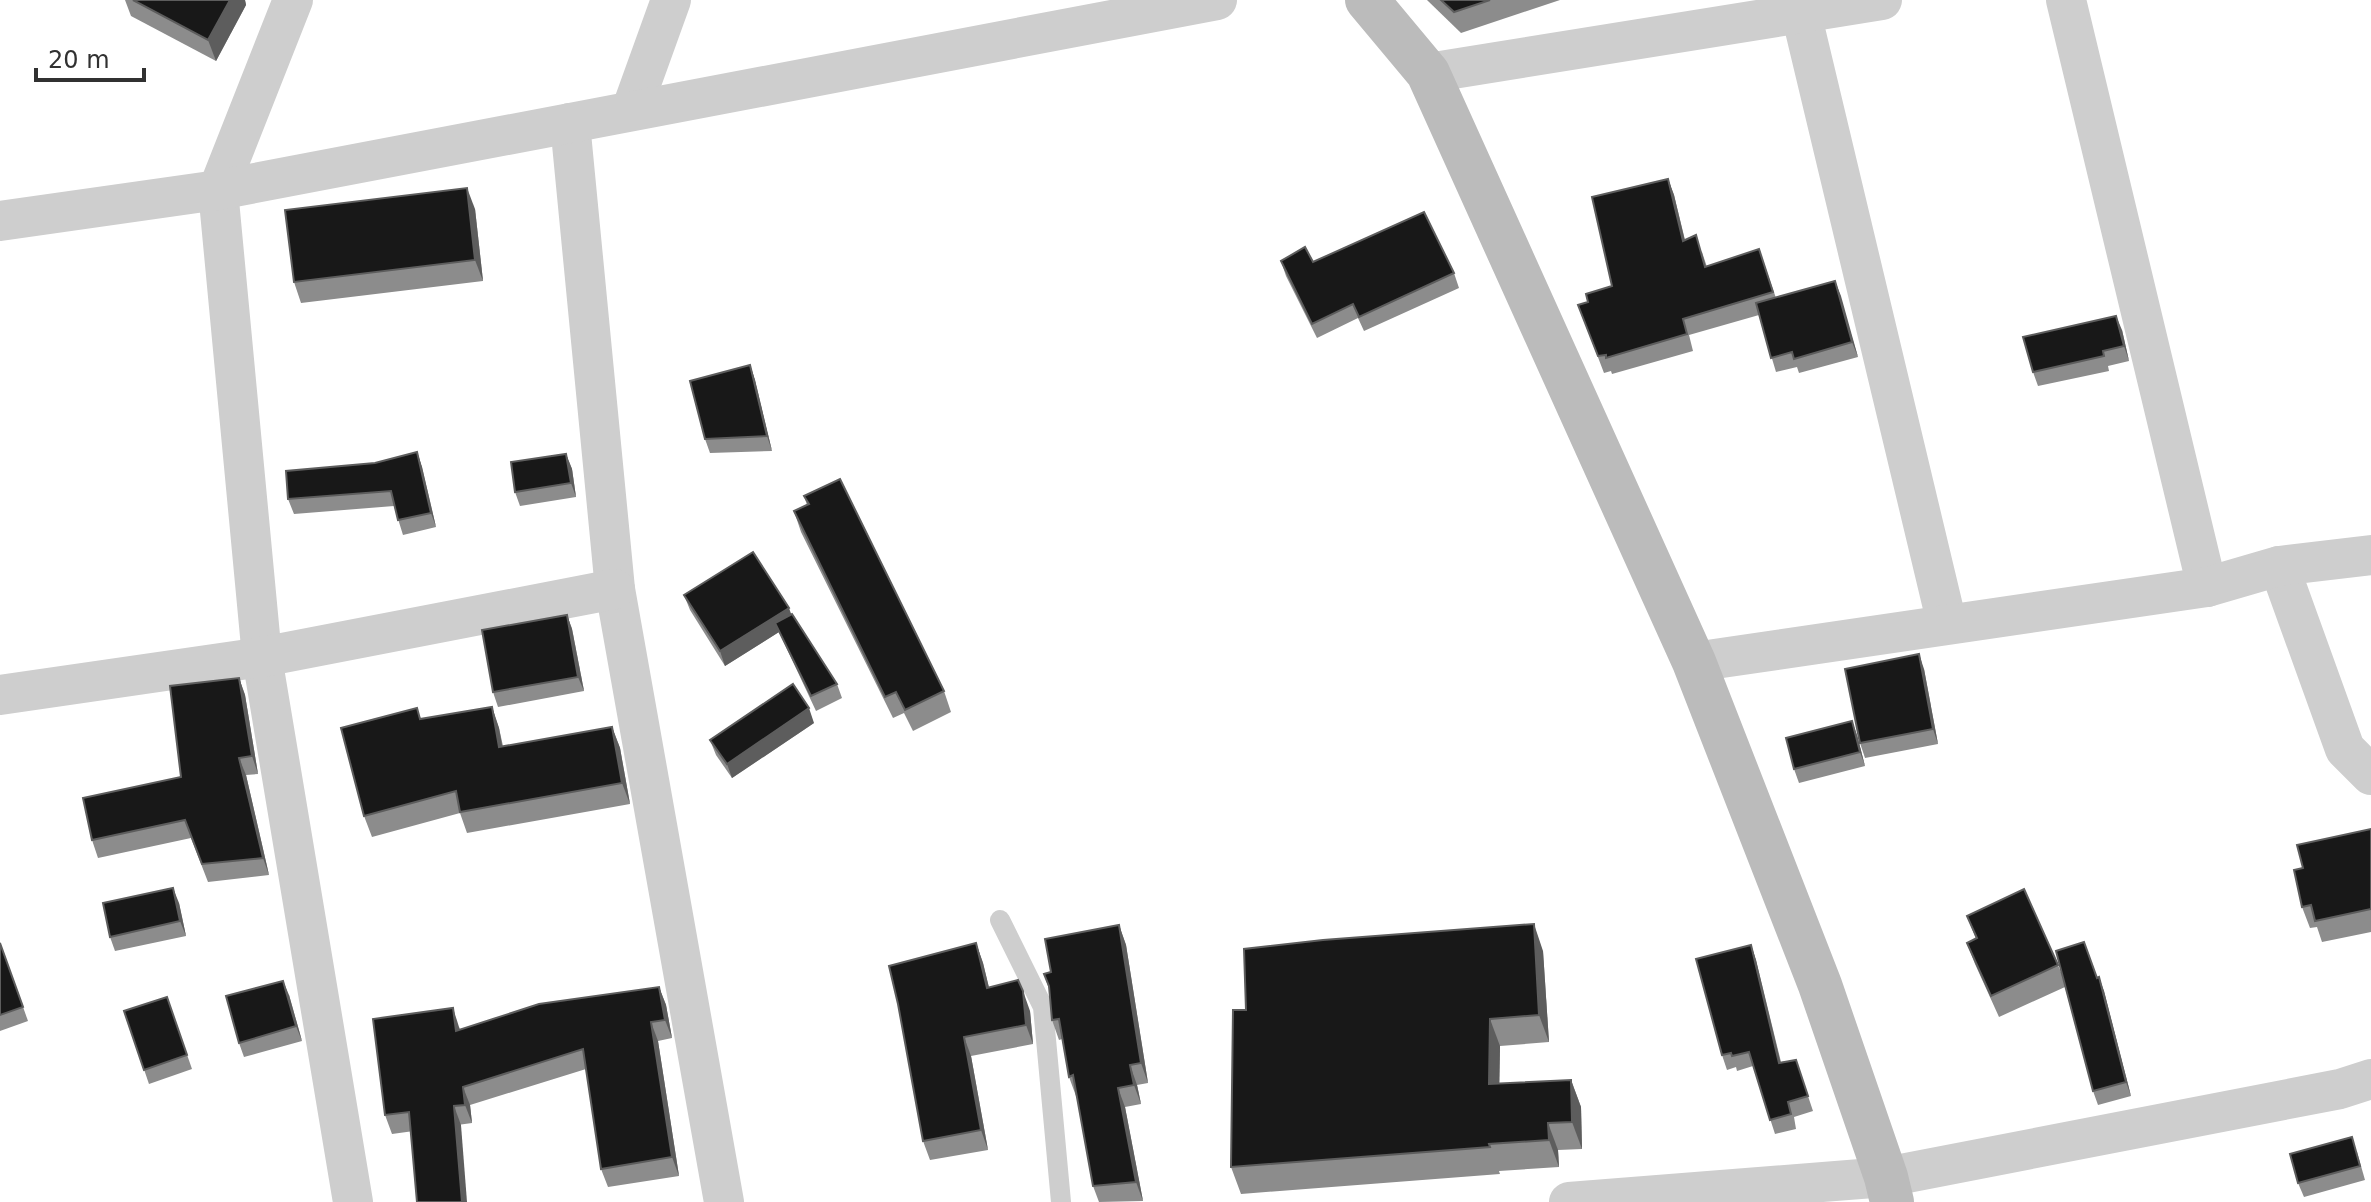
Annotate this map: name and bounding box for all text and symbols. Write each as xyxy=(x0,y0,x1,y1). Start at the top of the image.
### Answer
scale bar xyxy=(36,32,144,82)
text: 20 m xyxy=(48,46,110,74)

